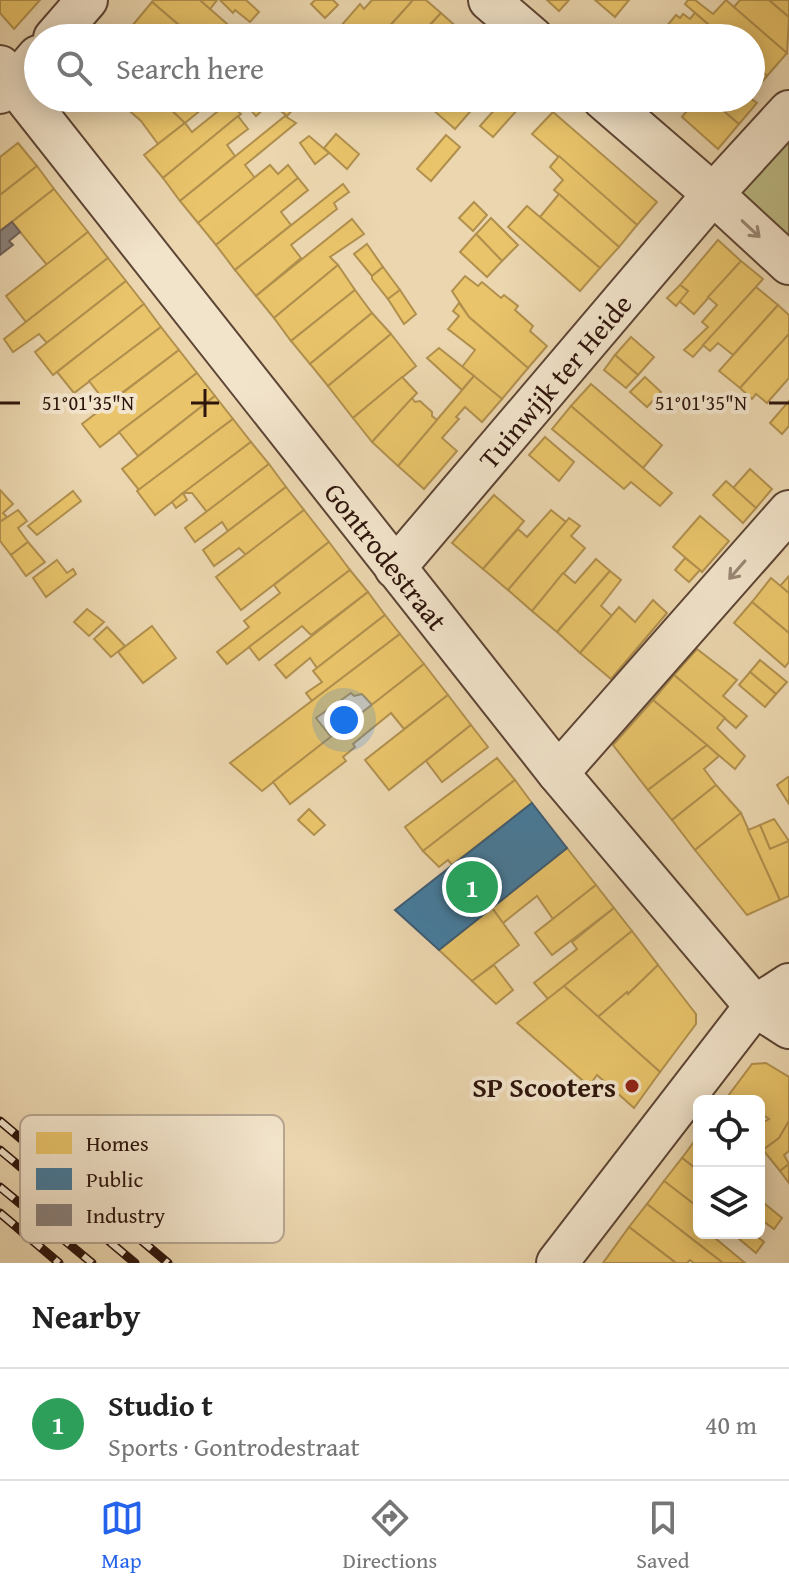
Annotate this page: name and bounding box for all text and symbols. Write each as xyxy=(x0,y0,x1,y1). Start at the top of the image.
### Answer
search box xyxy=(24,24,765,112)
icon: search xyxy=(52,46,96,90)
text: Search here xyxy=(116,46,264,90)
one-way arrow xyxy=(740,219,760,237)
street label: Tuinwijk ter Heide xyxy=(468,284,641,477)
text: 51°01'35"N xyxy=(42,388,134,417)
text: 51°01'35"N xyxy=(655,388,747,417)
street label: Gontrodestraat xyxy=(315,473,458,639)
one-way arrow xyxy=(729,559,747,579)
your location xyxy=(324,700,364,740)
pin: 1 xyxy=(446,857,498,917)
place label: SP Scooters xyxy=(472,1066,616,1107)
marker: SP Scooters xyxy=(623,1077,641,1095)
map controls xyxy=(693,1095,765,1239)
button: locate xyxy=(693,1095,765,1167)
legend xyxy=(20,1115,284,1243)
text: Homes xyxy=(86,1127,149,1159)
text: Public xyxy=(86,1163,143,1195)
button: layers xyxy=(693,1167,765,1239)
text: Industry xyxy=(86,1199,165,1231)
text: Nearby xyxy=(32,1291,141,1340)
text: Studio t xyxy=(108,1383,213,1427)
text: 1 xyxy=(51,1405,65,1444)
text: 40 m xyxy=(705,1405,757,1444)
text: Sports · Gontrodestraat xyxy=(108,1427,360,1466)
tab: Map xyxy=(100,1496,144,1576)
tab: Directions xyxy=(343,1496,437,1576)
tab: Saved xyxy=(636,1496,689,1576)

